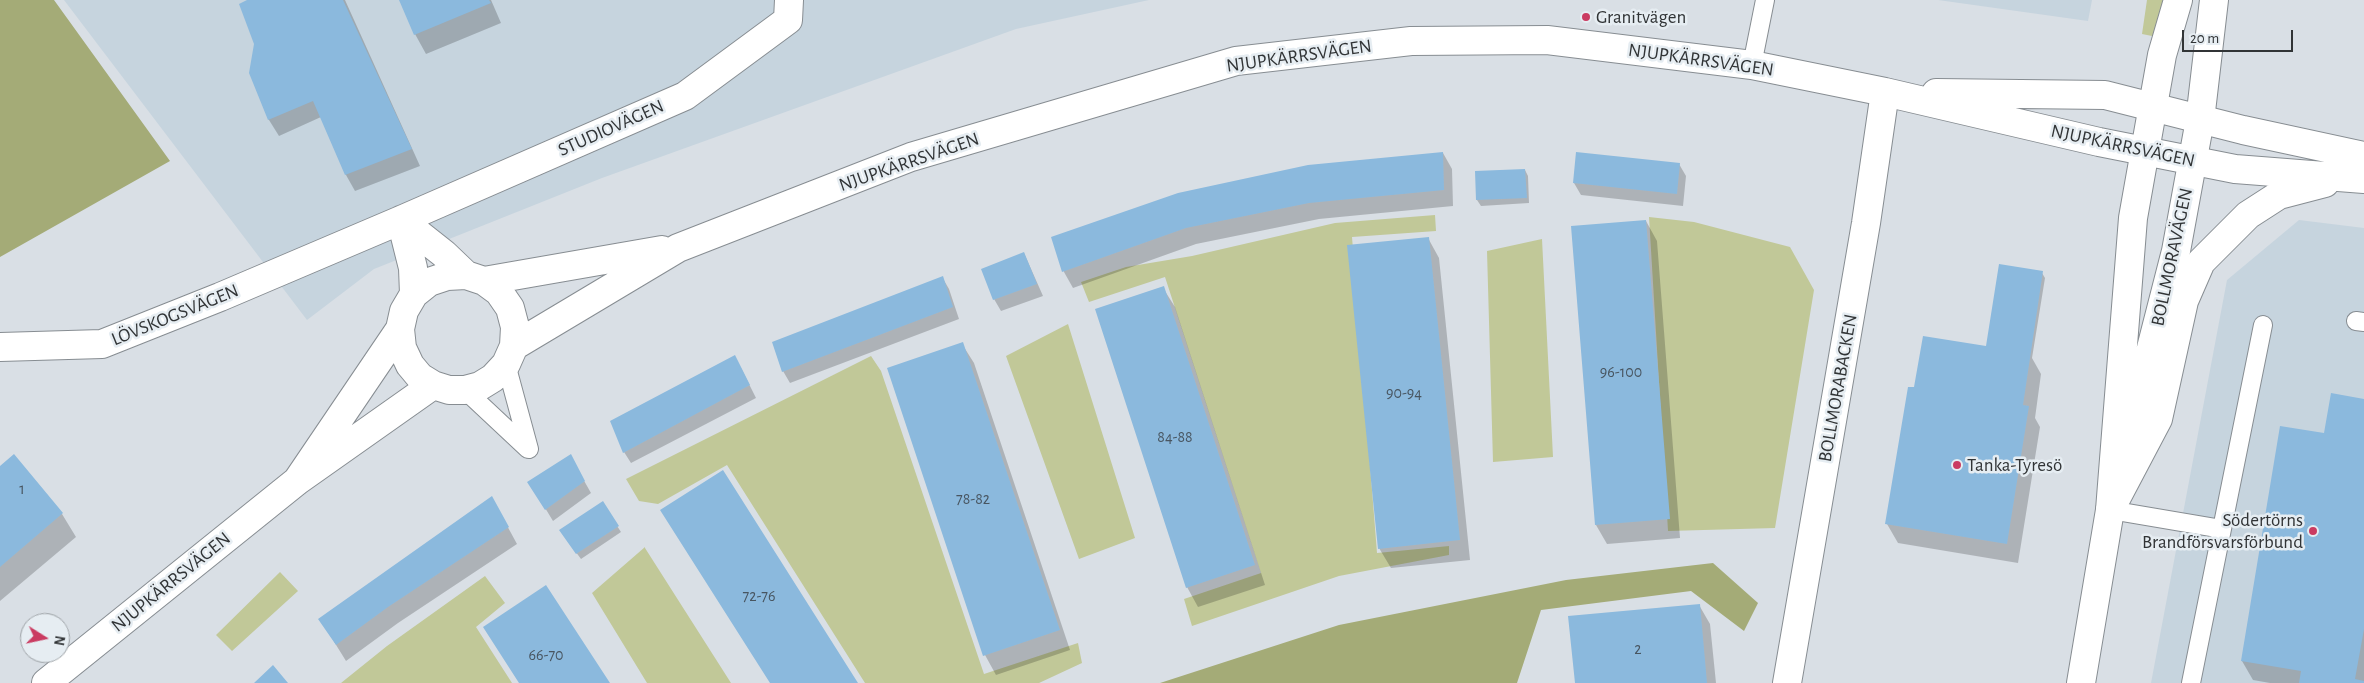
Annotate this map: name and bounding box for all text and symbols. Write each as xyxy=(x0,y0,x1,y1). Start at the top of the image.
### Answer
place label: Granitvägen xyxy=(1596,6,1686,28)
marker: Granitvägen xyxy=(1580,11,1592,23)
scale bar xyxy=(2184,20,2295,52)
text: 20 m xyxy=(2190,31,2219,46)
street label: NJUPKÄRRSVÄGEN xyxy=(1225,35,1373,77)
street label: NJUPKÄRRSVÄGEN xyxy=(1627,39,1775,81)
street label: STUDIOVÄGEN xyxy=(555,95,667,161)
street label: NJUPKÄRRSVÄGEN xyxy=(2049,120,2197,172)
street label: NJUPKÄRRSVÄGEN xyxy=(836,127,982,197)
street label: BOLLMORAVÄGEN xyxy=(2146,186,2198,328)
street label: LÖVSKOGSVÄGEN xyxy=(108,279,242,351)
street label: BOLLMORABACKEN xyxy=(1814,312,1862,464)
house number: 96-100 xyxy=(1600,362,1642,382)
house number: 90-94 xyxy=(1386,383,1422,403)
house number: 84-88 xyxy=(1157,427,1193,447)
place label: Tanka-Tyresö xyxy=(1967,454,2062,476)
marker: Tanka-Tyresö xyxy=(1951,459,1963,471)
house number: 1 xyxy=(19,479,25,499)
house number: 78-82 xyxy=(956,489,990,509)
place label: Södertörns Brandförsvarsförbund xyxy=(2142,509,2303,553)
marker: Södertörns Brandförsvarsförbund xyxy=(2307,525,2319,537)
street label: NJUPKÄRRSVÄGEN xyxy=(107,527,235,637)
house number: 72-76 xyxy=(742,586,776,606)
north arrow xyxy=(20,613,70,663)
text: N xyxy=(51,634,67,646)
house number: 2 xyxy=(1634,639,1642,659)
house number: 66-70 xyxy=(528,645,564,665)

